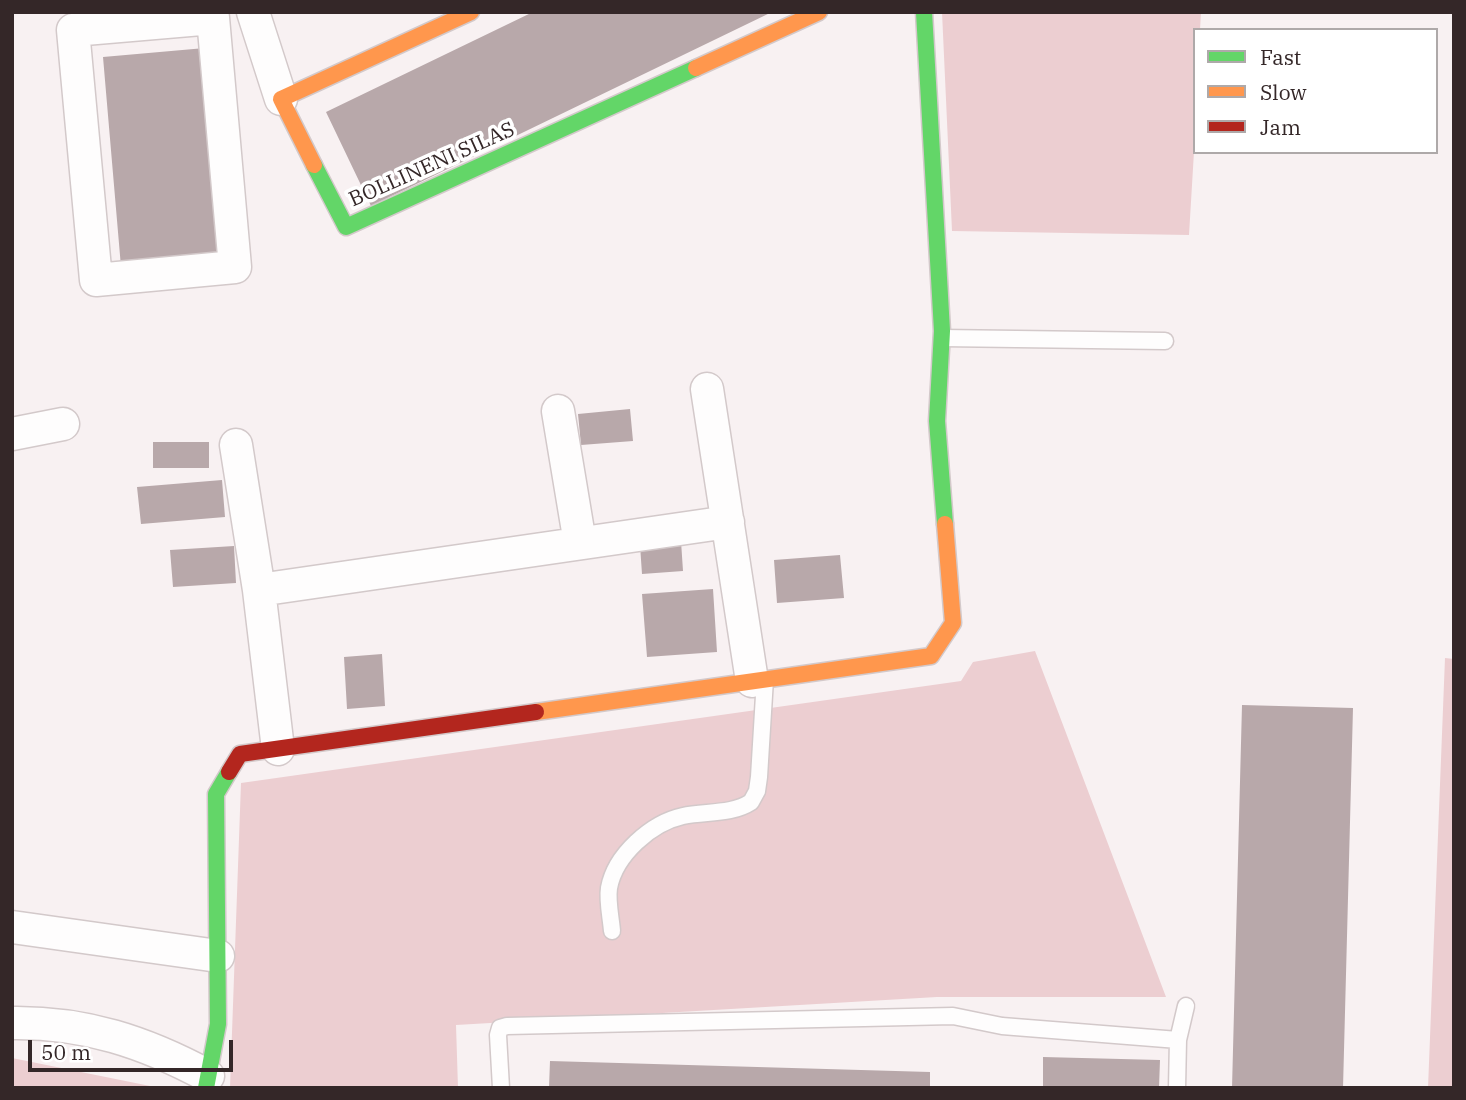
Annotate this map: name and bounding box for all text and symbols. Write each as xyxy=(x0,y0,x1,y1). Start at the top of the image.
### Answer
legend xyxy=(1193,28,1438,154)
text: Fast xyxy=(1260,43,1301,71)
text: Slow xyxy=(1260,78,1307,106)
text: Jam xyxy=(1260,113,1301,141)
street label: BOLLINENI SILAS xyxy=(345,117,519,213)
scale bar xyxy=(32,1026,236,1070)
text: 50 m xyxy=(41,1038,91,1066)

